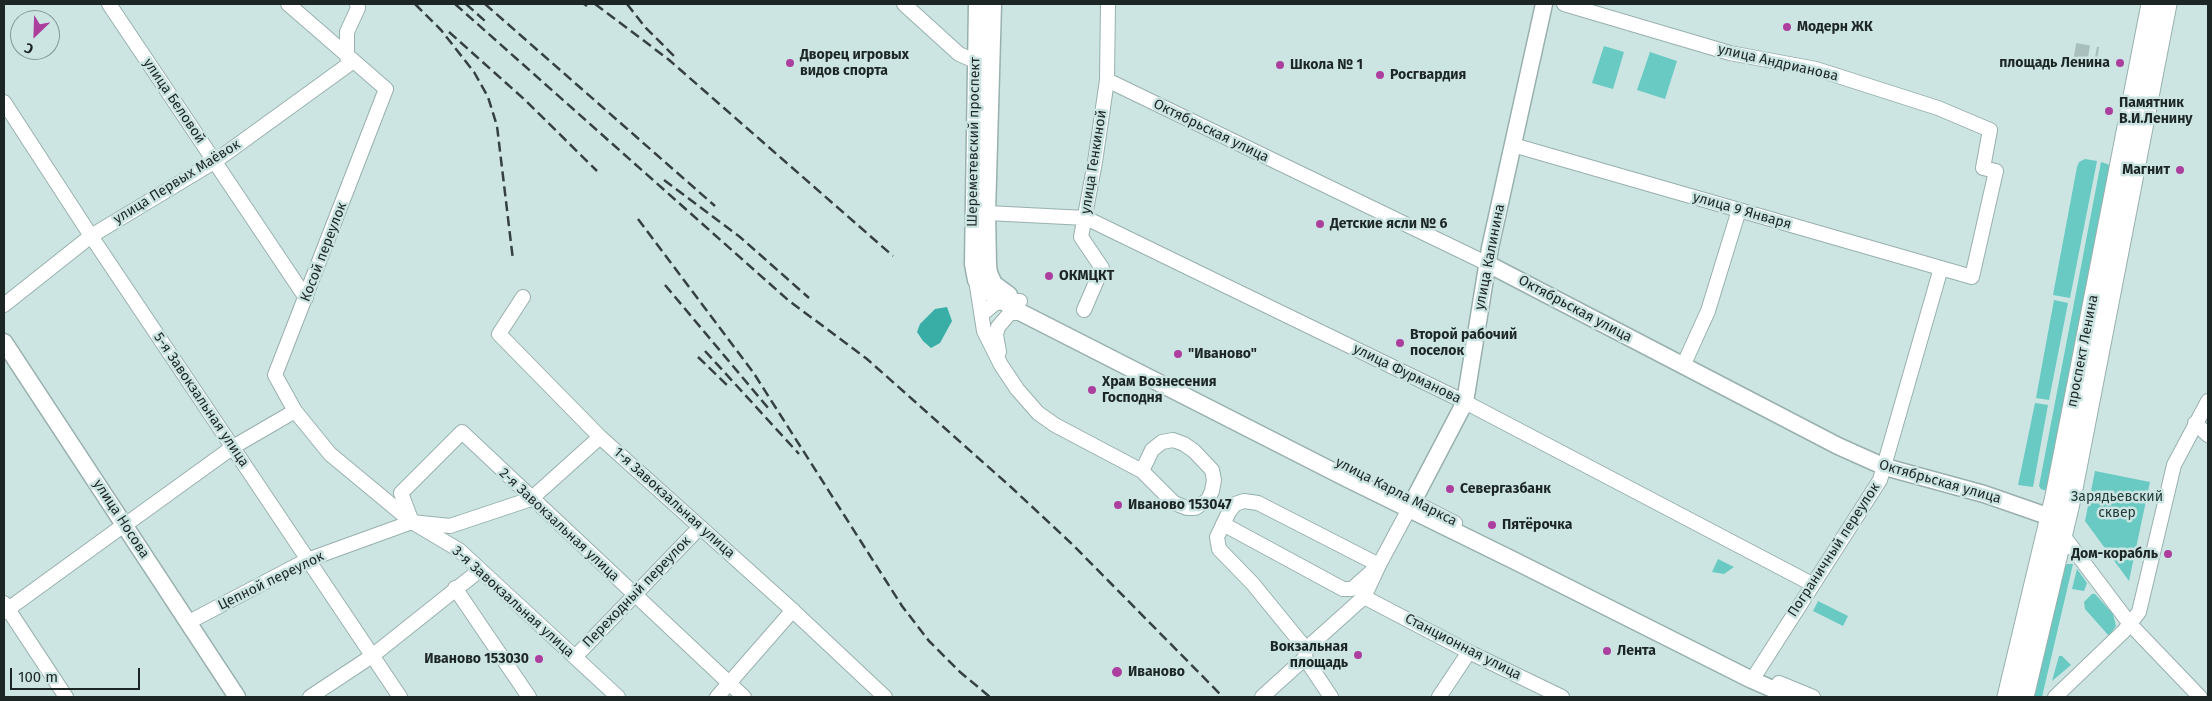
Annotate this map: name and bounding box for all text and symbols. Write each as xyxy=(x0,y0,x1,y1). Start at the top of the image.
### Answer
north arrow xyxy=(10,10,60,60)
place label: Модерн ЖК xyxy=(1797,19,1873,35)
marker: Модерн ЖК xyxy=(1781,21,1793,33)
text: С xyxy=(22,39,36,58)
street label: улица Андрианова xyxy=(1716,41,1840,85)
place label: Дворец игровых видов спорта xyxy=(800,47,909,80)
street label: улица Беловой xyxy=(139,55,209,147)
place label: площадь Ленина xyxy=(1999,55,2110,71)
marker: Дворец игровых видов спорта xyxy=(784,57,796,69)
street label: Шереметевский проспект xyxy=(964,57,984,227)
place label: Школа № 1 xyxy=(1290,57,1363,73)
marker: площадь Ленина xyxy=(2114,57,2126,69)
marker: Школа № 1 xyxy=(1274,59,1286,71)
place label: Росгвардия xyxy=(1390,67,1466,83)
marker: Росгвардия xyxy=(1374,69,1386,81)
place label: Памятник В.И.Ленину xyxy=(2119,95,2193,128)
street label: Октябрьская улица xyxy=(1151,96,1271,166)
marker: Памятник В.И.Ленину xyxy=(2103,105,2115,117)
street label: улица Генкиной xyxy=(1077,109,1111,215)
street label: улица Первых Маёвок xyxy=(111,136,243,228)
place label: Магнит xyxy=(2122,162,2170,178)
marker: Магнит xyxy=(2174,164,2186,176)
street label: улица 9 Января xyxy=(1691,189,1793,233)
street label: Косой переулок xyxy=(297,200,351,304)
street label: улица Калинина xyxy=(1471,203,1509,311)
place label: Детские ясли № 6 xyxy=(1330,216,1447,232)
marker: Детские ясли № 6 xyxy=(1314,218,1326,230)
place label: ОКМЦКТ xyxy=(1059,268,1114,284)
marker: ОКМЦКТ xyxy=(1043,270,1055,282)
street label: Октябрьская улица xyxy=(1515,272,1635,346)
street label: проспект Ленина xyxy=(2064,293,2102,409)
place label: Второй рабочий поселок xyxy=(1410,327,1517,360)
street label: 5-я Завокзальная улица xyxy=(150,330,252,470)
marker: Второй рабочий поселок xyxy=(1394,337,1406,349)
street label: улица Фурманова xyxy=(1350,341,1464,407)
place label: "Иваново" xyxy=(1188,346,1257,362)
marker: "Иваново" xyxy=(1172,348,1184,360)
place label: Храм Вознесения Господня xyxy=(1102,374,1217,407)
marker: Храм Вознесения Господня xyxy=(1086,384,1098,396)
street label: 1-я Завокзальная улица xyxy=(610,444,738,562)
street label: улица Карла Маркса xyxy=(1332,454,1460,530)
street label: Октябрьская улица xyxy=(1877,457,2003,507)
street label: 2-я Завокзальная улица xyxy=(495,465,623,585)
street label: улица Носова xyxy=(89,477,153,561)
street label: Пограничный переулок xyxy=(1784,480,1884,620)
place label: Севергазбанк xyxy=(1460,481,1551,497)
marker: Севергазбанк xyxy=(1444,483,1456,495)
park label: Зарядьевский сквер xyxy=(2071,489,2163,522)
place label: Иваново 153047 xyxy=(1128,497,1232,513)
marker: Иваново 153047 xyxy=(1112,499,1124,511)
place label: Пятёрочка xyxy=(1502,517,1572,533)
marker: Пятёрочка xyxy=(1486,519,1498,531)
street label: Переходный переулок xyxy=(580,533,694,651)
street label: 3-я Завокзальная улица xyxy=(449,543,577,661)
place label: Дом-корабль xyxy=(2071,546,2158,562)
street label: Цепной переулок xyxy=(215,548,327,614)
marker: Дом-корабль xyxy=(2162,548,2174,560)
street label: Станционная улица xyxy=(1402,610,1524,684)
place label: Вокзальная площадь xyxy=(1270,639,1348,672)
place label: Лента xyxy=(1617,643,1656,659)
marker: Лента xyxy=(1601,645,1613,657)
marker: Вокзальная площадь xyxy=(1352,649,1364,661)
place label: Иваново 153030 xyxy=(424,651,529,667)
marker: Иваново 153030 xyxy=(533,653,545,665)
scale bar xyxy=(12,658,142,690)
place label: Иваново xyxy=(1128,664,1185,680)
marker: Иваново xyxy=(1110,665,1124,679)
text: 100 m xyxy=(18,668,58,686)

